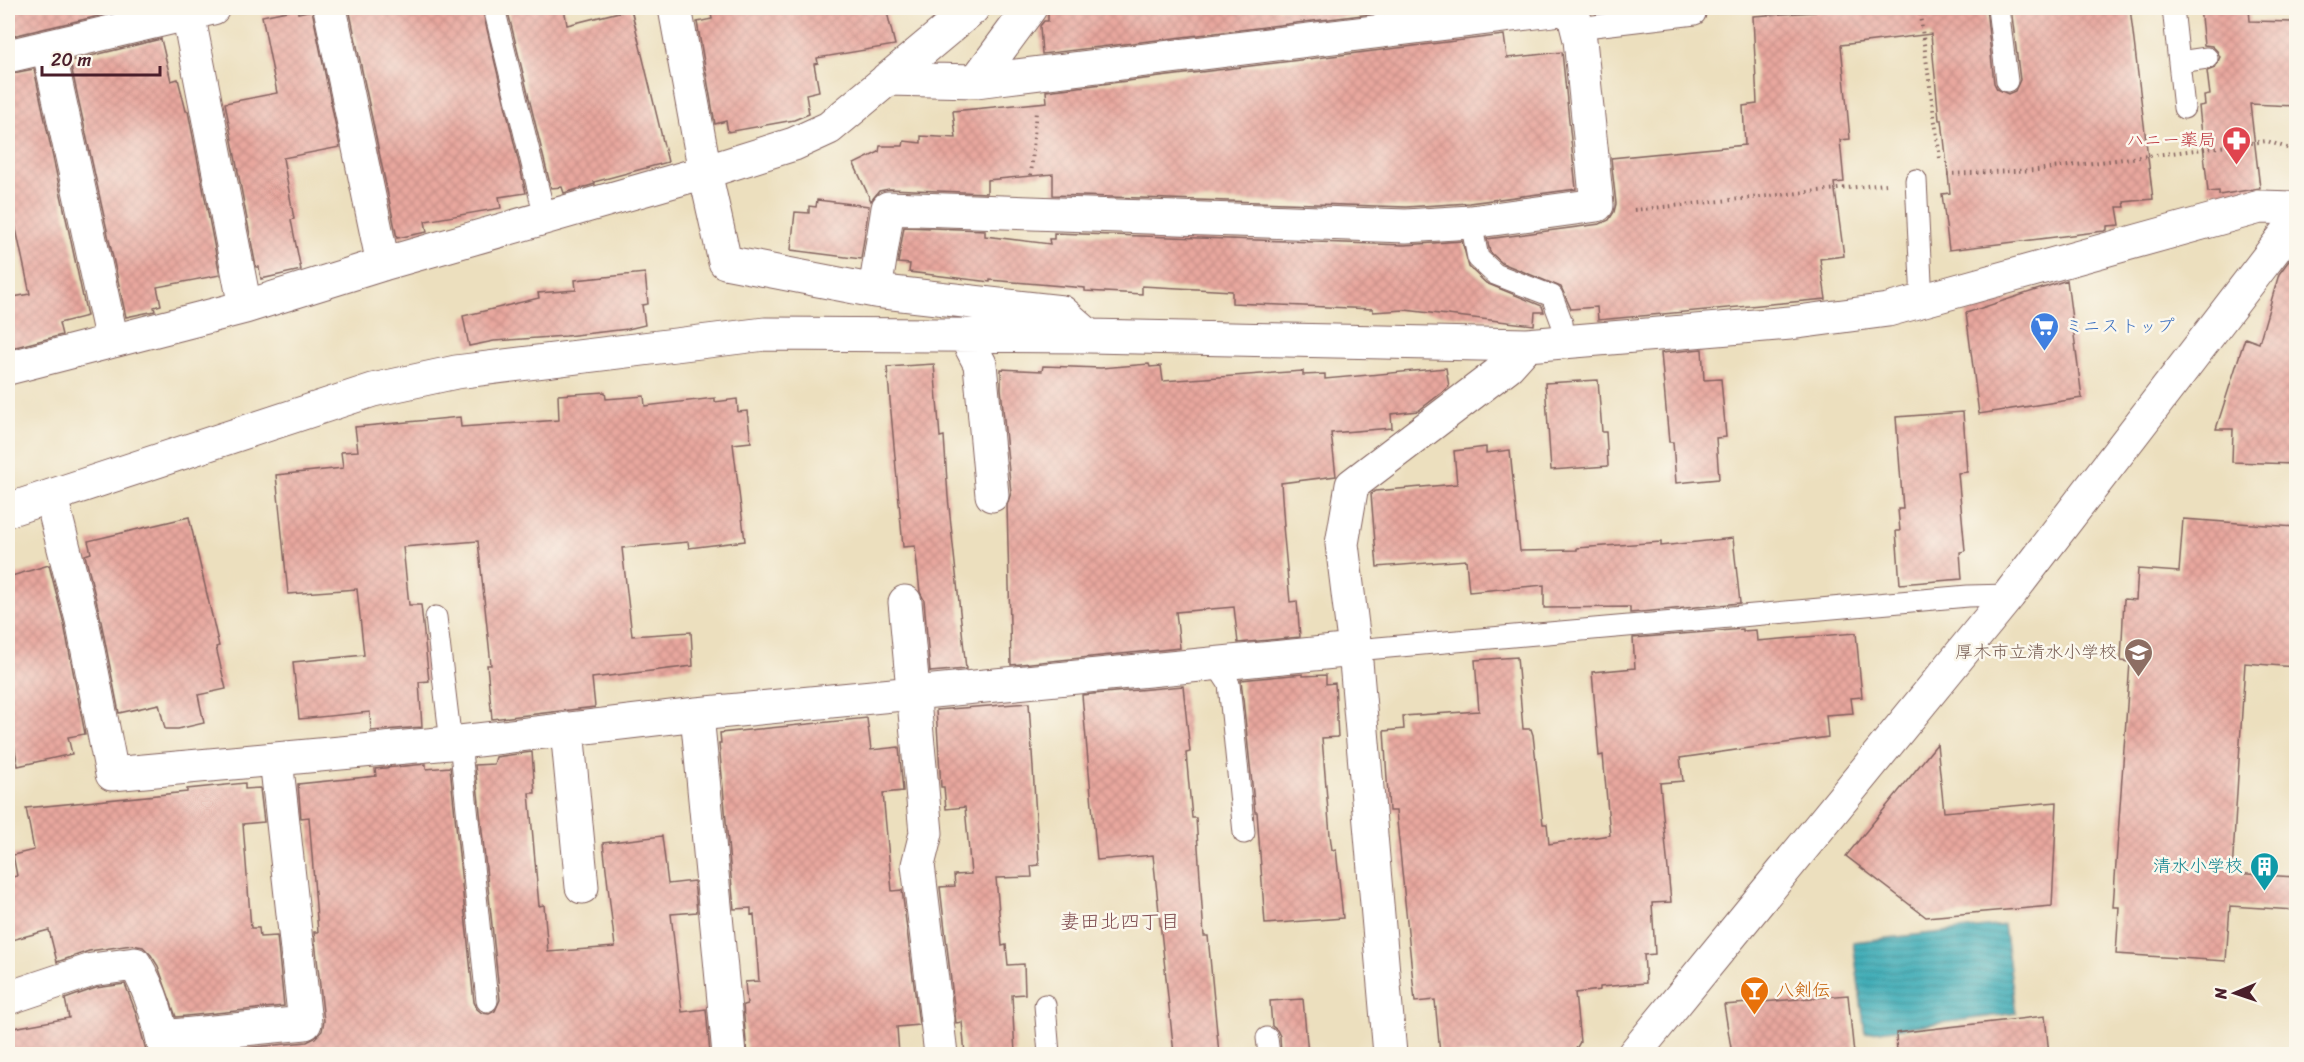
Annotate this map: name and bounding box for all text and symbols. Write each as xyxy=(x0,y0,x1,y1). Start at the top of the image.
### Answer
scale bar xyxy=(42,39,160,77)
text: 20 m xyxy=(51,44,91,76)
place label: ハニー薬局 xyxy=(2126,124,2216,156)
pharmacy icon: ハニー薬局 xyxy=(2221,124,2253,166)
supermarket icon: ミニストップ xyxy=(2028,310,2060,352)
place label: ミニストップ xyxy=(2065,310,2175,342)
place label: 厚木市立清水小学校 xyxy=(1955,636,2117,668)
school or university icon: 厚木市立清水小学校 xyxy=(2122,636,2154,678)
place label: 清水小学校 xyxy=(2153,850,2243,882)
building icon: 清水小学校 xyxy=(2248,850,2280,892)
district label: 妻田北四丁目 xyxy=(1060,904,1180,939)
north arrow xyxy=(2205,963,2265,1023)
bar icon: 八剣伝 xyxy=(1739,974,1771,1016)
place label: 八剣伝 xyxy=(1776,974,1830,1006)
text: N xyxy=(2206,987,2235,1001)

